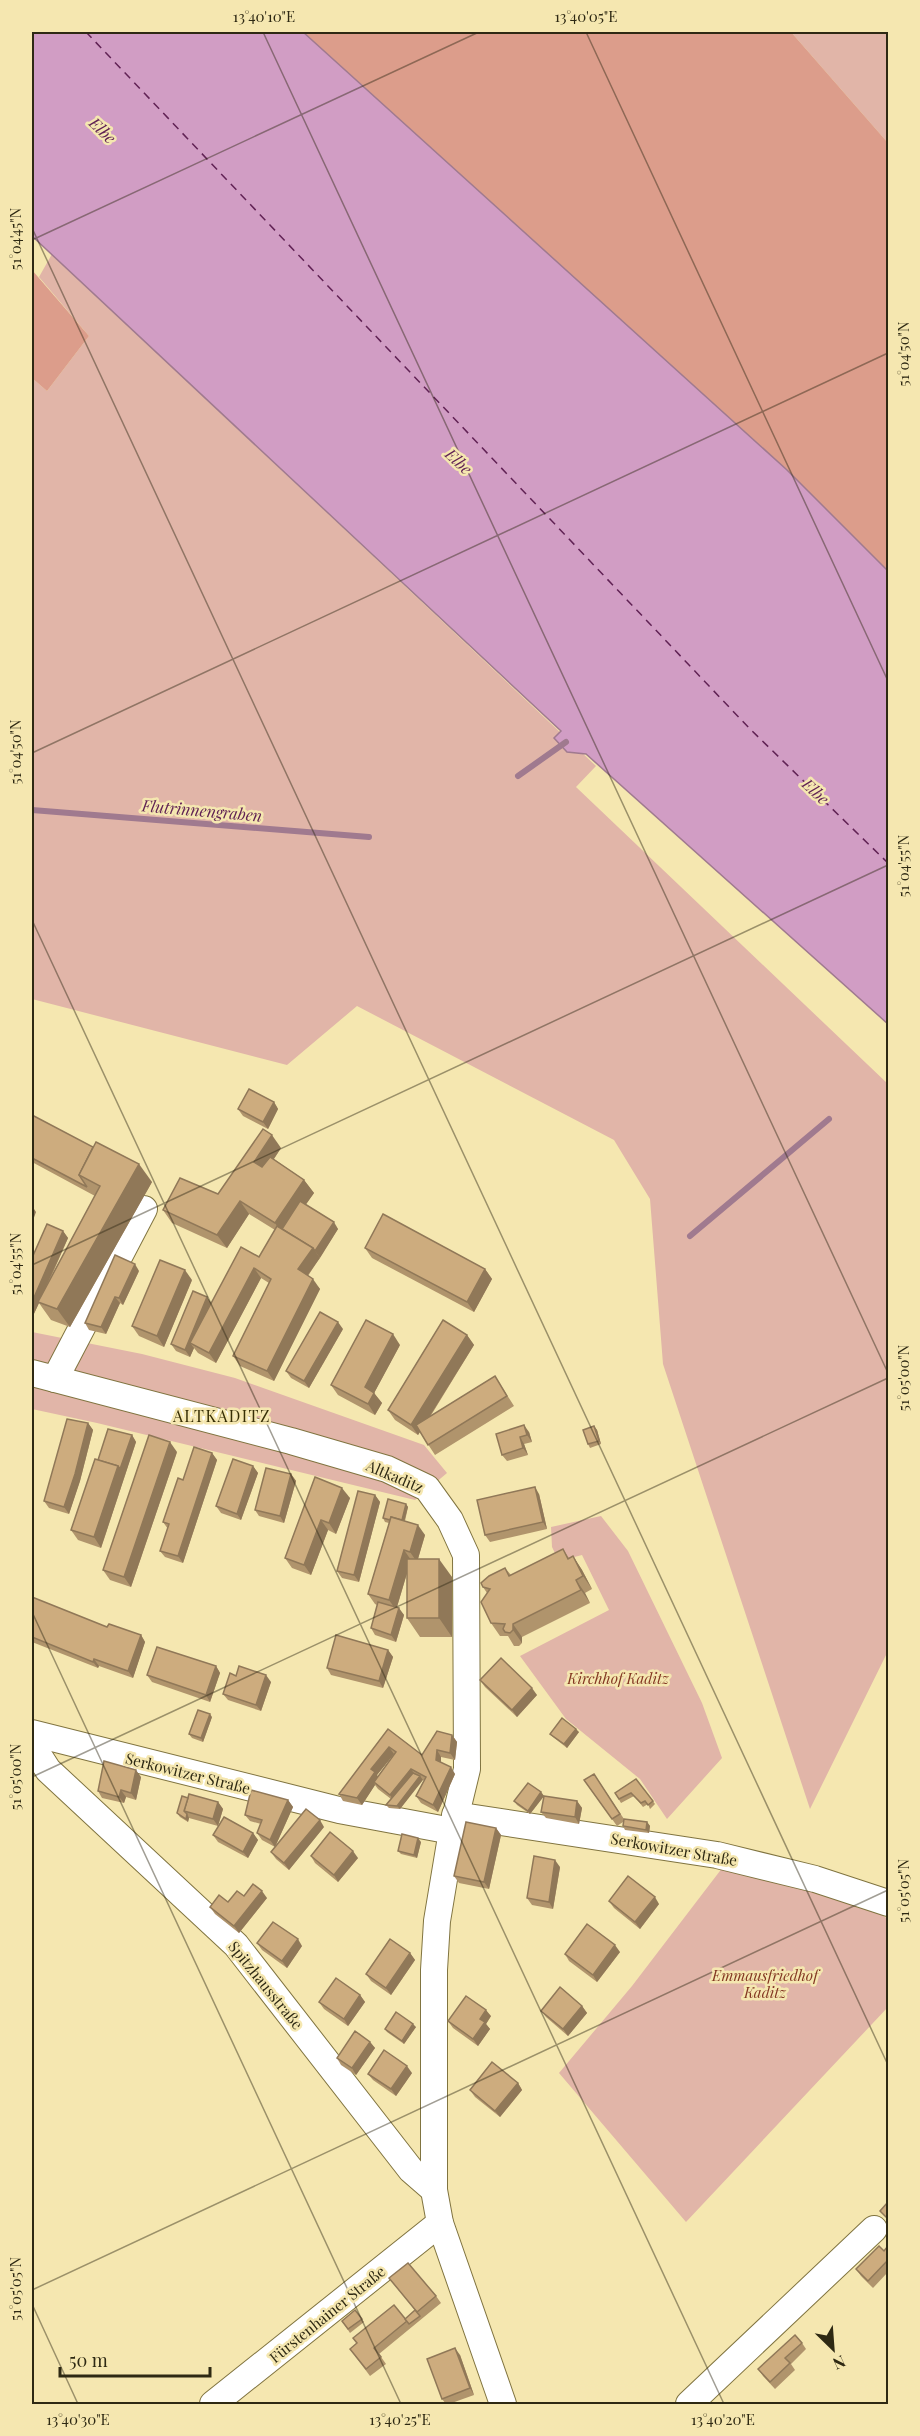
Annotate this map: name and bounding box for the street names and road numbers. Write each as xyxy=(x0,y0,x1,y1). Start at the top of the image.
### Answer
street label: Altkaditz xyxy=(362,1455,427,1497)
street label: Serkowitzer Straße xyxy=(123,1748,253,1798)
street label: Serkowitzer Straße xyxy=(609,1828,739,1870)
street label: Spitzhausstraße xyxy=(224,1937,308,2033)
street label: Fürstenhainer Straße xyxy=(265,2261,389,2367)

